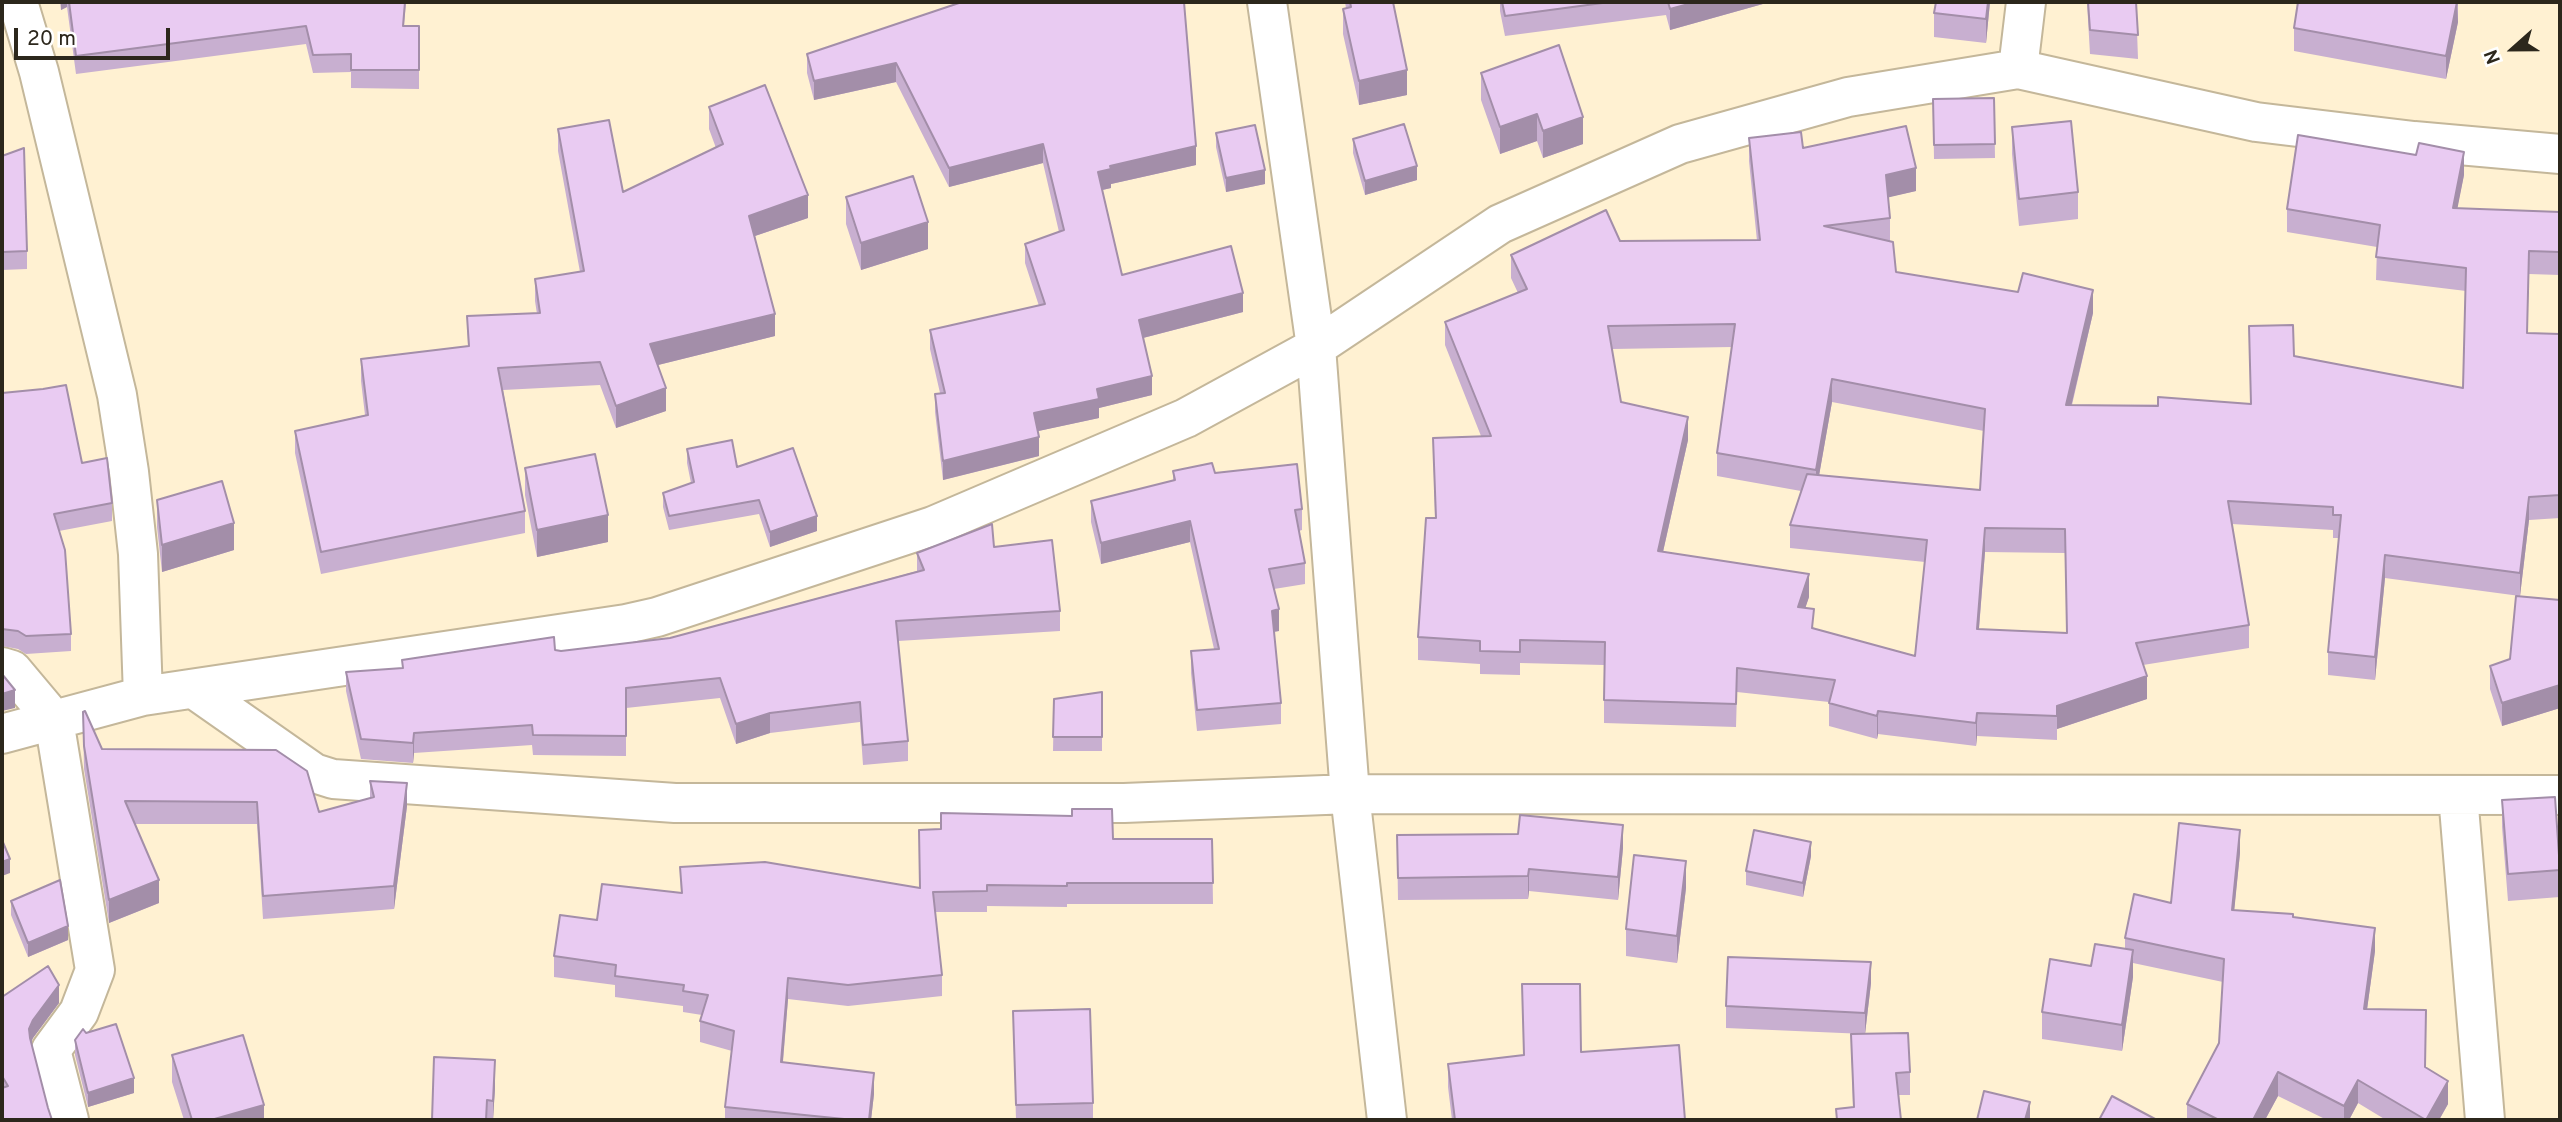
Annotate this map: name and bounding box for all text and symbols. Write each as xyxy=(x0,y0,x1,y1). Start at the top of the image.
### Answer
scale bar xyxy=(18,14,173,58)
north arrow xyxy=(2478,14,2548,84)
text: 20 m xyxy=(27,26,76,53)
text: N xyxy=(2480,46,2507,67)

